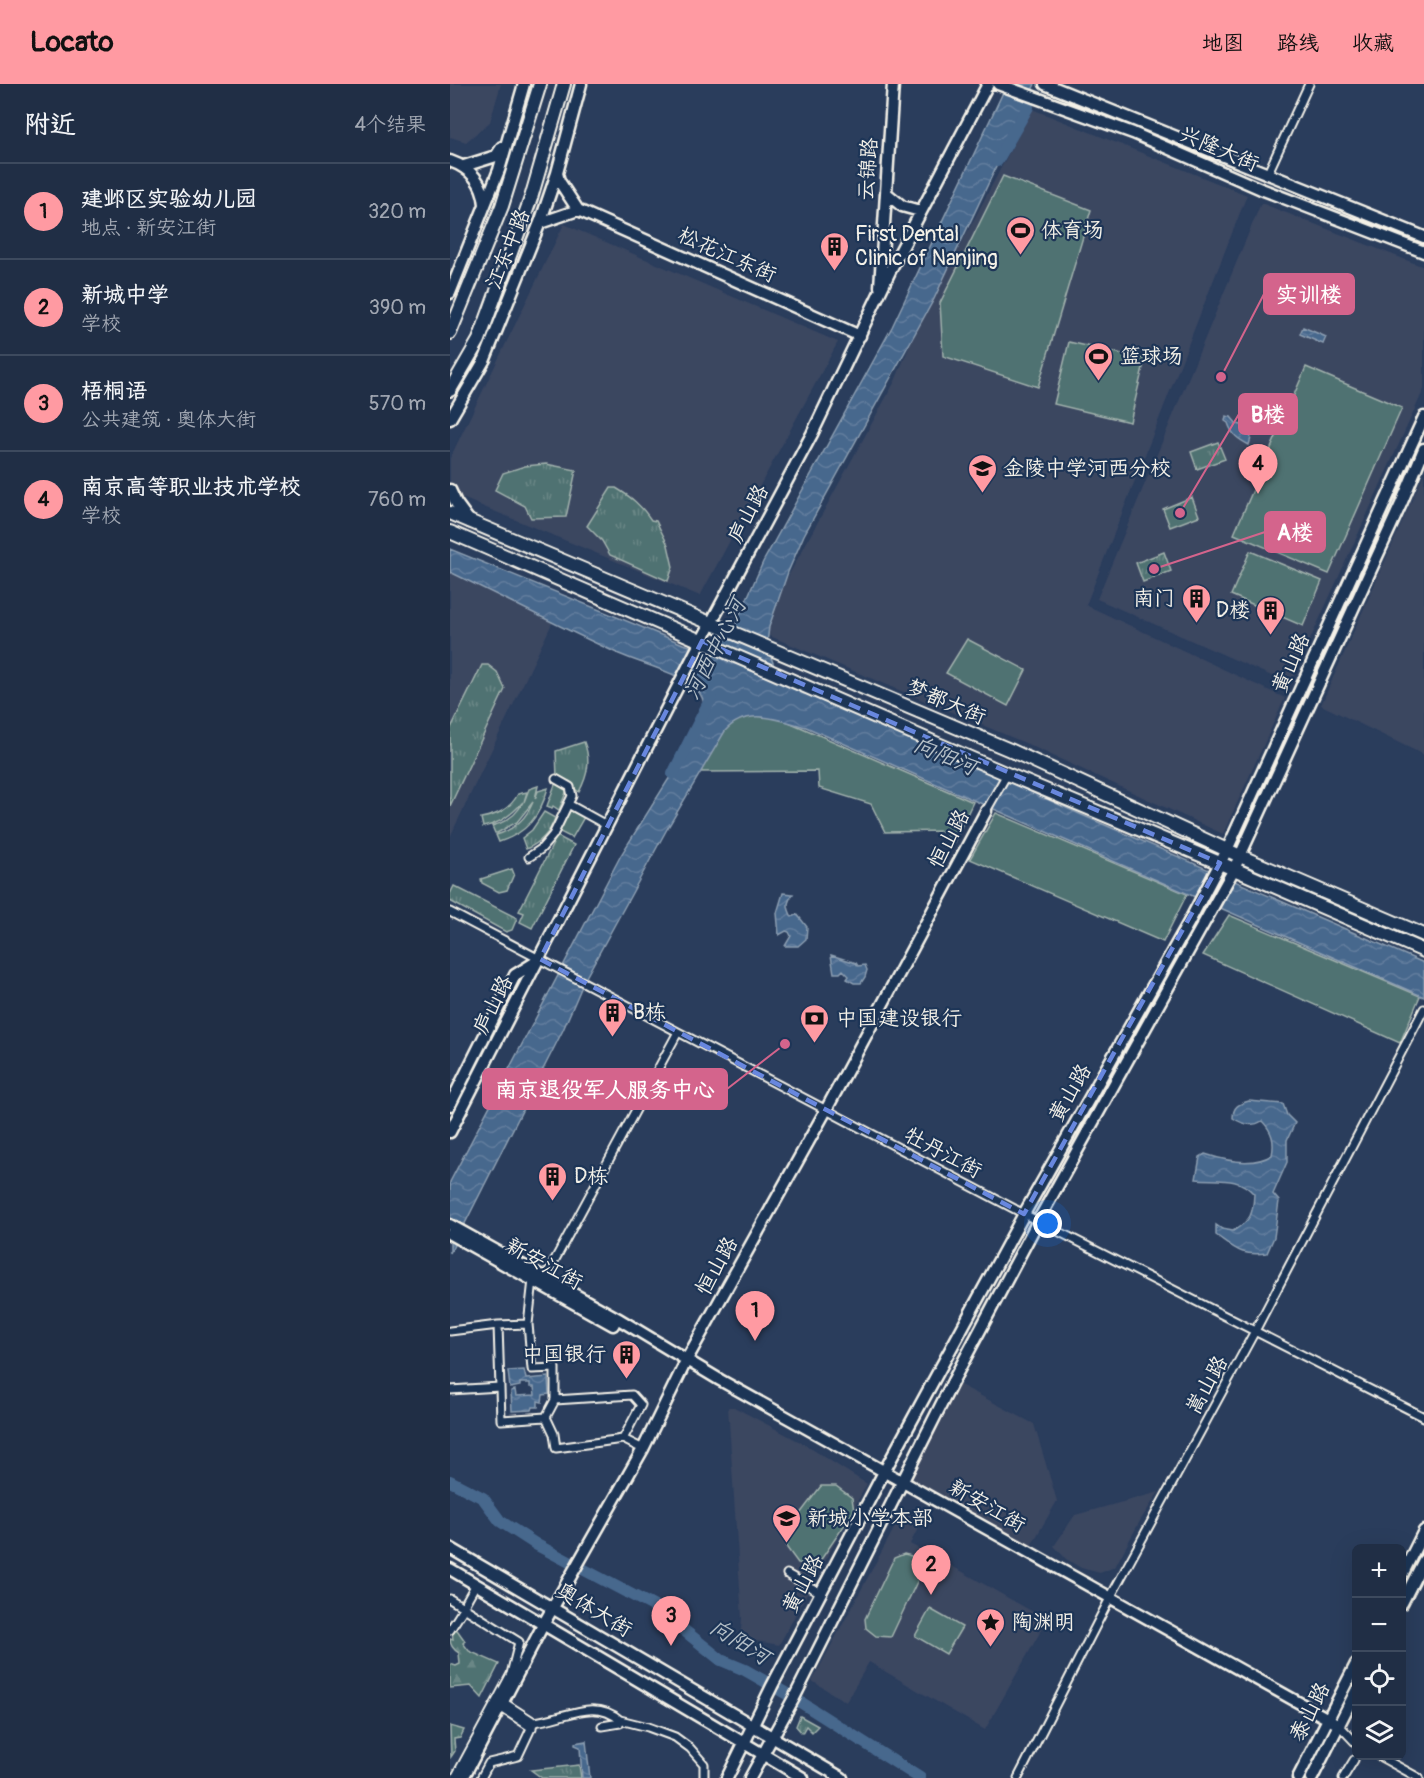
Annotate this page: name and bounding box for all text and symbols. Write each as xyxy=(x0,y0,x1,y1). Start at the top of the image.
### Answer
text: Locato xyxy=(30,25,114,60)
text: 地图 xyxy=(1202,30,1244,57)
text: 路线 xyxy=(1277,30,1319,57)
text: 收藏 xyxy=(1352,30,1394,57)
text: 附近 xyxy=(24,109,76,141)
text: 4个结果 xyxy=(354,112,426,137)
street label: 兴隆大街 xyxy=(1175,120,1263,178)
street label: 云锦路 xyxy=(852,137,884,201)
text: 建邺区实验幼儿园 xyxy=(81,185,257,213)
text: 1 xyxy=(40,199,47,224)
text: 320 m xyxy=(368,199,426,224)
street label: 江东中路 xyxy=(480,205,536,293)
sports icon: 体育场 xyxy=(1004,214,1036,256)
text: 地点 · 新安江街 xyxy=(81,215,216,240)
place label: 体育场 xyxy=(1041,217,1104,244)
street label: 松花江东街 xyxy=(674,221,780,289)
place label: First Dental Clinic of Nanjing xyxy=(855,221,998,272)
building icon: First Dental Clinic of Nanjing xyxy=(818,230,850,272)
callout: 实训楼 xyxy=(1264,274,1354,314)
text: 新城中学 xyxy=(81,281,169,309)
text: 实训楼 xyxy=(1276,281,1342,309)
text: 2 xyxy=(38,295,49,320)
text: 390 m xyxy=(369,295,426,320)
text: 学校 xyxy=(81,311,121,336)
sports icon: 篮球场 xyxy=(1083,340,1115,382)
place label: 篮球场 xyxy=(1120,343,1183,370)
text: 梧桐语 xyxy=(81,377,147,405)
text: 3 xyxy=(38,391,49,416)
text: 570 m xyxy=(369,391,426,416)
callout: B楼 xyxy=(1239,394,1297,434)
text: B楼 xyxy=(1251,401,1285,429)
text: 公共建筑 · 奥体大街 xyxy=(81,407,256,432)
pin: 4 xyxy=(1238,444,1278,494)
school or university icon: 金陵中学河西分校 xyxy=(966,452,998,494)
place label: 金陵中学河西分校 xyxy=(1003,455,1171,482)
text: 南京高等职业技术学校 xyxy=(81,473,301,501)
street label: 庐山路 xyxy=(721,480,775,548)
text: 4 xyxy=(38,487,49,512)
text: 760 m xyxy=(368,487,426,512)
text: 学校 xyxy=(81,503,121,528)
callout: A楼 xyxy=(1265,512,1325,552)
text: A楼 xyxy=(1277,519,1313,547)
building icon: 南门 xyxy=(1180,582,1212,624)
place label: 南门 xyxy=(1133,585,1175,612)
water label: 河西中心河 xyxy=(678,591,754,704)
building icon: D楼 xyxy=(1255,594,1287,636)
place label: D楼 xyxy=(1216,597,1250,624)
street label: 黄山路 xyxy=(1266,629,1316,697)
street label: 梦都大街 xyxy=(902,673,990,731)
water label: 向阳河 xyxy=(909,730,984,783)
street label: 恒山路 xyxy=(922,805,976,873)
street label: 庐山路 xyxy=(467,971,519,1039)
building icon: B栋 xyxy=(596,996,628,1038)
place label: B栋 xyxy=(633,999,666,1026)
bank icon: 中国建设银行 xyxy=(799,1002,831,1044)
place label: 中国建设银行 xyxy=(836,1005,962,1032)
street label: 黄山路 xyxy=(1043,1059,1097,1127)
callout: 南京退役军人服务中心 xyxy=(483,1069,727,1109)
text: 南京退役军人服务中心 xyxy=(495,1076,715,1104)
street label: 牡丹江街 xyxy=(900,1121,986,1185)
building icon: D栋 xyxy=(537,1160,569,1202)
place label: D栋 xyxy=(574,1163,608,1190)
your location xyxy=(1033,1209,1062,1238)
street label: 新安江街 xyxy=(501,1232,587,1296)
street label: 恒山路 xyxy=(690,1232,744,1300)
pin: 1 xyxy=(736,1292,774,1341)
building icon: 中国银行 xyxy=(611,1338,643,1380)
place label: 中国银行 xyxy=(522,1341,606,1368)
street label: 嵩山路 xyxy=(1180,1351,1234,1419)
street label: 新安江街 xyxy=(944,1473,1030,1539)
school or university icon: 新城小学本部 xyxy=(770,1502,802,1544)
place label: 新城小学本部 xyxy=(807,1505,933,1532)
map controls xyxy=(1352,1544,1406,1760)
button: + xyxy=(1352,1544,1406,1598)
pin: 2 xyxy=(912,1546,950,1595)
street label: 黄山路 xyxy=(776,1550,830,1618)
street label: 奥体大街 xyxy=(551,1577,637,1643)
pin: 3 xyxy=(652,1596,690,1646)
button: − xyxy=(1352,1598,1406,1652)
place icon: 陶渊明 xyxy=(975,1606,1007,1648)
place label: 陶渊明 xyxy=(1012,1609,1075,1636)
water label: 向阳河 xyxy=(705,1613,778,1673)
button: locate xyxy=(1352,1652,1406,1706)
street label: 泰山路 xyxy=(1284,1678,1336,1746)
button: layers xyxy=(1352,1706,1406,1760)

